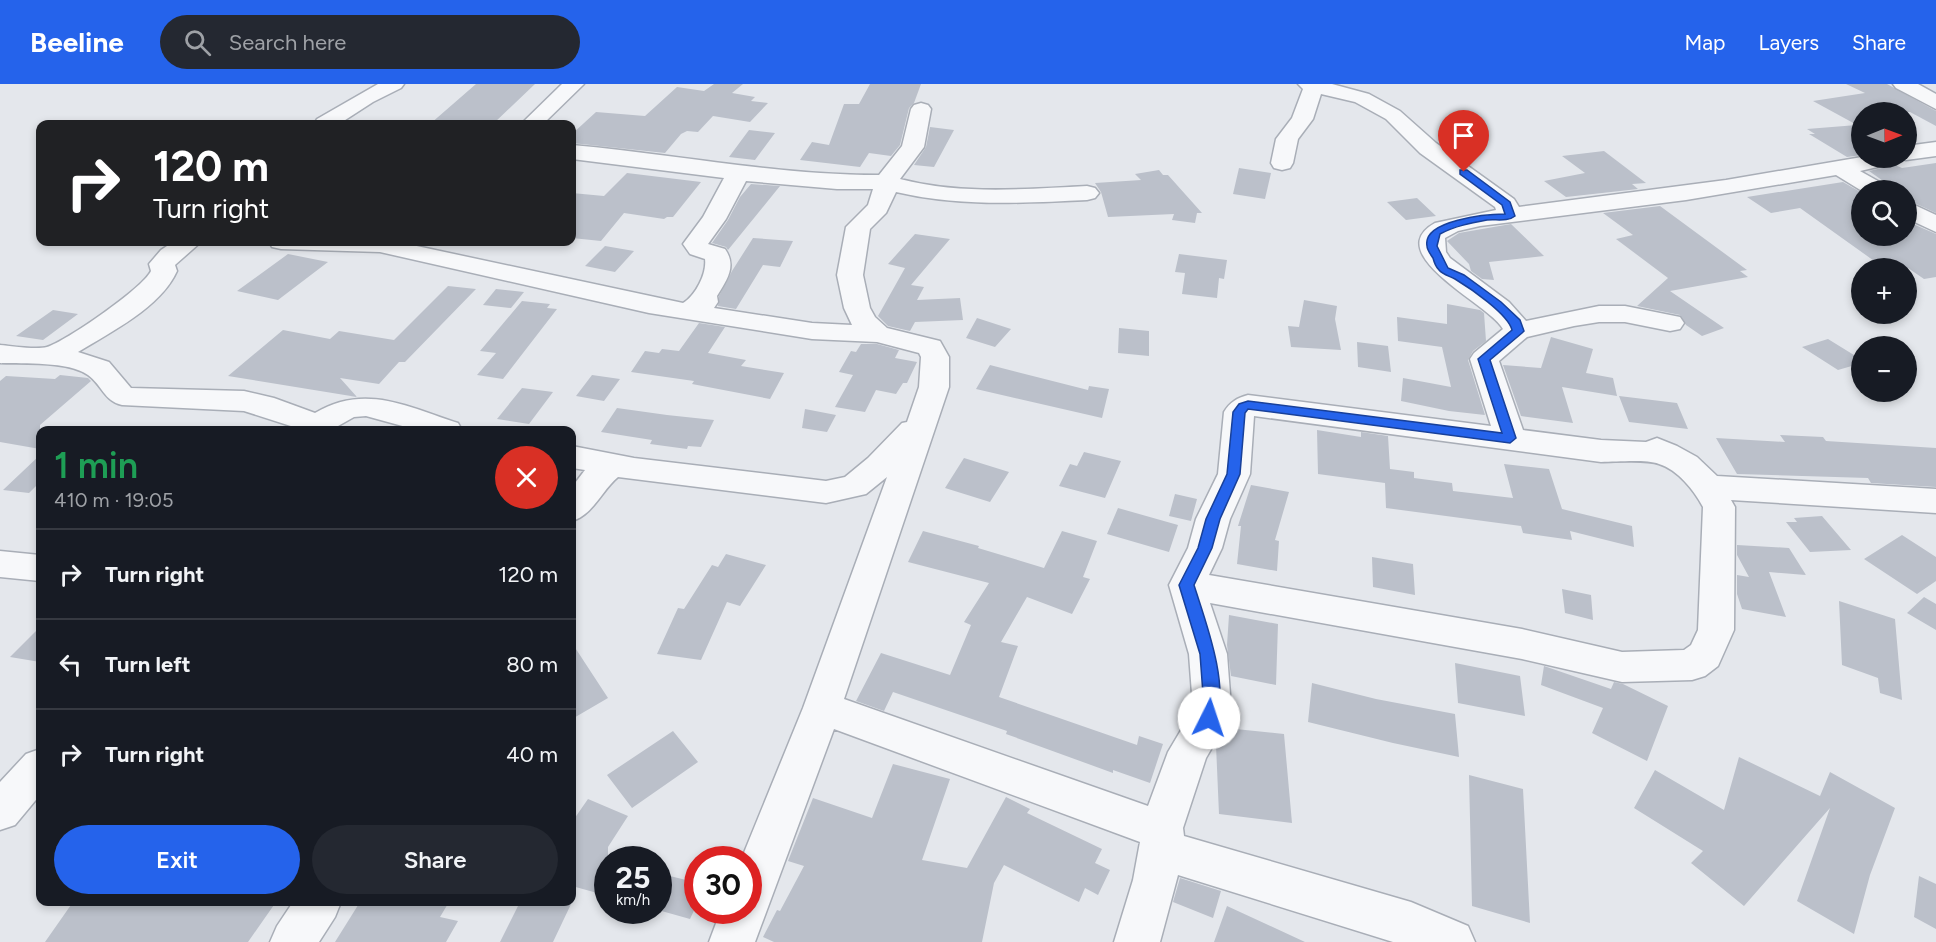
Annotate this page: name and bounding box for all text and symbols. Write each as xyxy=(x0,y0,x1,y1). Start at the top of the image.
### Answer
search box xyxy=(160,15,580,69)
text: Beeline xyxy=(30,25,124,59)
icon: search xyxy=(181,26,214,59)
text: Search here xyxy=(229,29,346,56)
text: Map xyxy=(1685,30,1725,55)
text: Layers xyxy=(1758,30,1819,55)
text: Share xyxy=(1852,30,1906,55)
north arrow xyxy=(1851,102,1917,168)
map controls xyxy=(1851,102,1917,402)
pin xyxy=(1438,110,1489,172)
icon: arrive xyxy=(1447,119,1480,152)
text: 120 m xyxy=(153,141,269,192)
icon: right xyxy=(54,144,132,222)
button: search xyxy=(1851,180,1917,246)
text: Turn right xyxy=(153,192,269,225)
button: + xyxy=(1851,258,1917,324)
button: − xyxy=(1851,336,1917,402)
text: 1 min xyxy=(54,444,138,487)
button: close xyxy=(495,446,558,509)
text: 410 m · 19:05 xyxy=(54,488,173,512)
icon: right xyxy=(54,558,87,591)
text: Turn right xyxy=(105,561,204,588)
text: 120 m xyxy=(498,561,558,588)
icon: left xyxy=(54,648,87,681)
text: Turn left xyxy=(105,651,191,678)
text: 80 m xyxy=(506,651,558,678)
position arrow xyxy=(1177,686,1241,750)
icon: right xyxy=(54,738,87,771)
text: Turn right xyxy=(105,741,204,768)
text: 40 m xyxy=(506,741,558,768)
button: Exit xyxy=(54,825,300,894)
button: Share xyxy=(312,825,558,894)
speed limit sign: 30 xyxy=(684,846,762,924)
text: 25 xyxy=(616,859,650,896)
text: km/h xyxy=(616,891,650,909)

